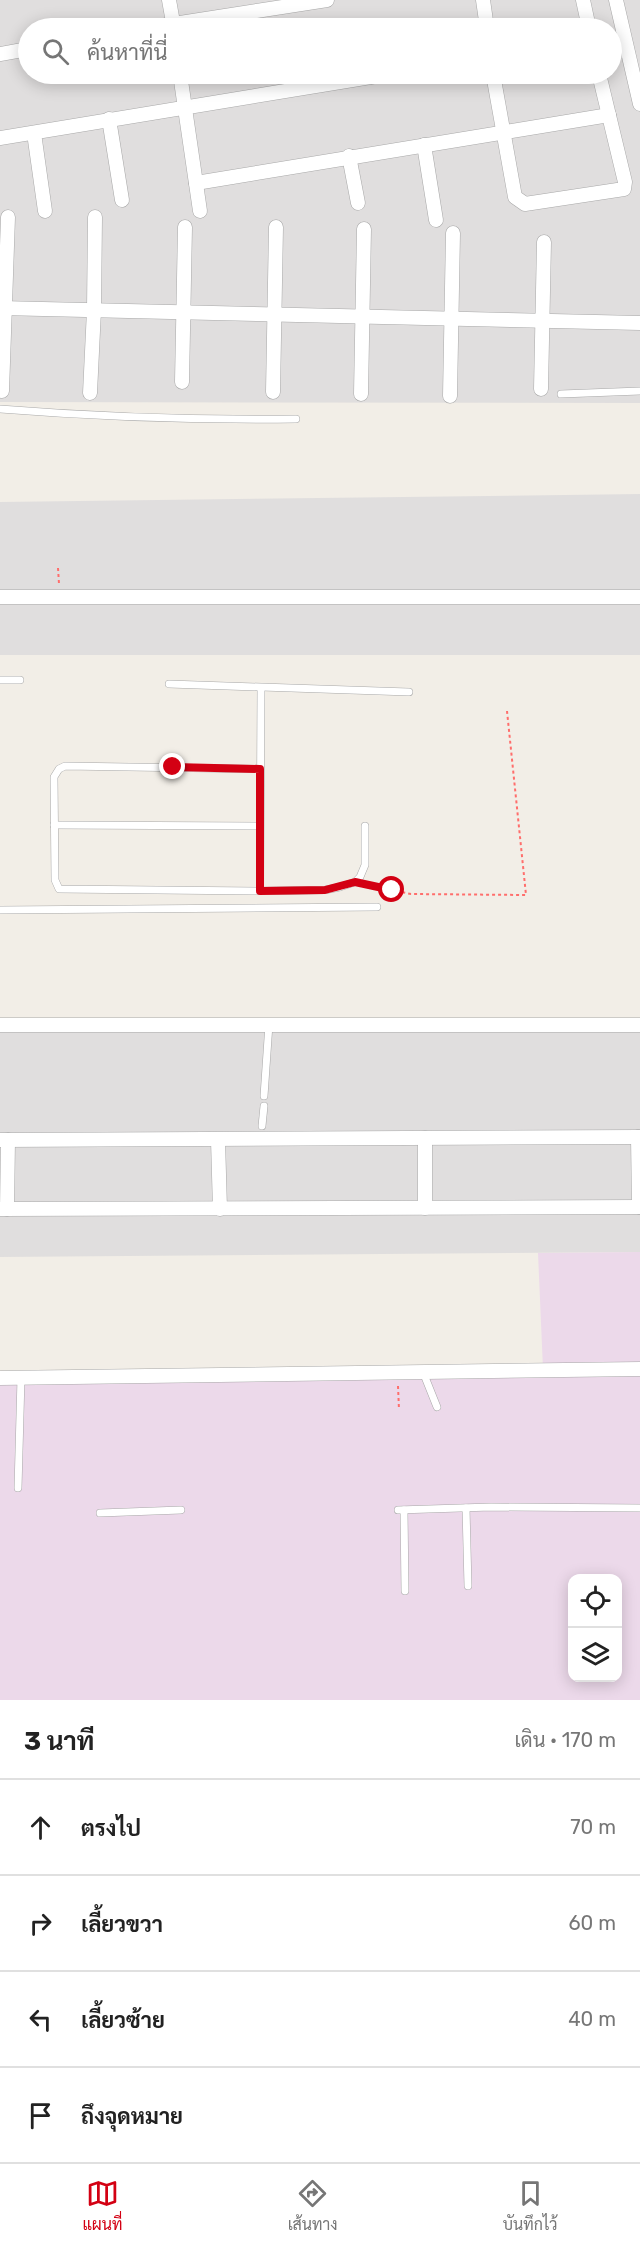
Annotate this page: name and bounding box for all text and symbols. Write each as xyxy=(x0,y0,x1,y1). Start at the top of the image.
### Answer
search box xyxy=(18,18,622,84)
icon: search xyxy=(39,35,72,68)
text: ค้นหาที่นี่ xyxy=(87,39,167,66)
route end xyxy=(159,753,185,779)
route start xyxy=(378,876,404,902)
map controls xyxy=(568,1574,622,1682)
button: locate xyxy=(568,1574,622,1628)
button: layers xyxy=(568,1628,622,1682)
text: 3 นาที xyxy=(24,1726,94,1757)
text: เดิน · 170 m xyxy=(515,1728,616,1752)
icon: ahead xyxy=(24,1811,57,1844)
text: ตรงไป xyxy=(81,1815,141,1842)
text: 70 m xyxy=(570,1815,616,1839)
icon: right xyxy=(24,1907,57,1940)
text: เลี้ยวขวา xyxy=(81,1911,163,1938)
text: 60 m xyxy=(569,1911,616,1935)
icon: left xyxy=(24,2003,57,2036)
text: เลี้ยวซ้าย xyxy=(81,2007,165,2034)
text: 40 m xyxy=(568,2007,616,2031)
icon: arrive xyxy=(24,2099,57,2132)
text: ถึงจุดหมาย xyxy=(81,2103,183,2130)
tab: แผนที่ xyxy=(83,2177,122,2234)
tab: เส้นทาง xyxy=(288,2177,338,2234)
tab: บันทึกไว้ xyxy=(503,2177,557,2234)

